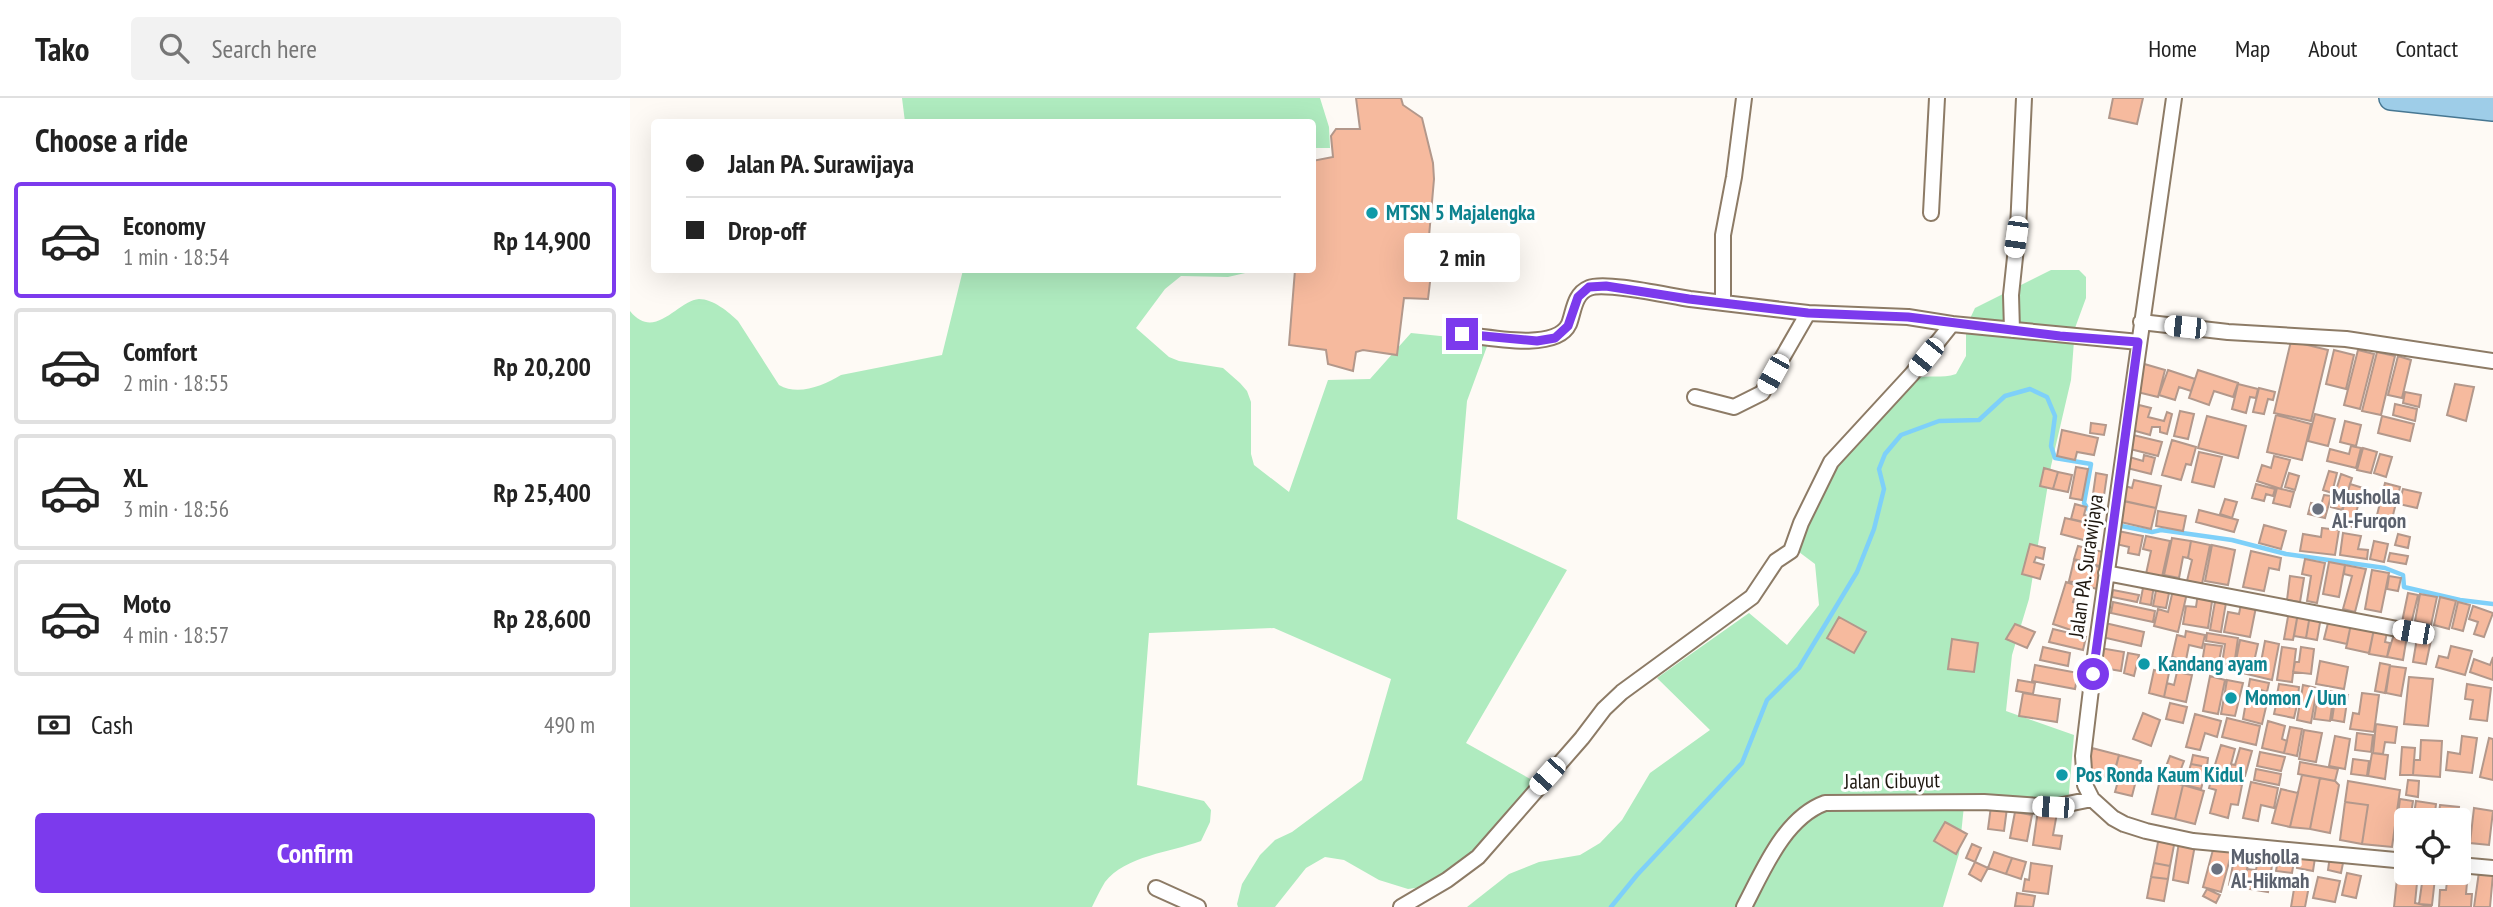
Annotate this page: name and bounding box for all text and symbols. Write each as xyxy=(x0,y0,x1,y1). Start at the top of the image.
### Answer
search box xyxy=(131,17,621,80)
text: Tako xyxy=(35,27,89,70)
icon: search xyxy=(155,29,193,67)
text: Search here xyxy=(211,32,317,65)
text: Home xyxy=(2148,33,2197,64)
text: Map xyxy=(2235,33,2270,64)
text: About xyxy=(2308,33,2357,64)
text: Contact xyxy=(2395,33,2458,64)
text: Choose a ride xyxy=(35,119,188,161)
text: Jalan PA. Surawijaya xyxy=(728,147,914,180)
place label: MTSN 5 Majalengka xyxy=(1386,199,1536,226)
marker: MTSN 5 Majalengka xyxy=(1364,205,1380,221)
icon: car xyxy=(39,209,102,272)
text: Economy xyxy=(123,209,205,242)
text: Drop-off xyxy=(728,214,806,247)
car xyxy=(2003,215,2030,259)
text: Rp 14,900 xyxy=(493,224,591,257)
callout: 2 min xyxy=(1404,232,1520,282)
text: 1 min · 18:54 xyxy=(123,242,229,271)
text: 2 min xyxy=(1439,243,1485,272)
car xyxy=(2164,314,2207,340)
route end xyxy=(1446,318,1478,350)
car xyxy=(1905,334,1948,380)
icon: car xyxy=(39,335,102,398)
text: Comfort xyxy=(123,335,197,368)
text: Rp 20,200 xyxy=(493,350,591,383)
car xyxy=(1754,351,1793,397)
text: 2 min · 18:55 xyxy=(123,368,229,397)
icon: car xyxy=(39,461,102,524)
text: XL xyxy=(123,461,148,494)
text: Rp 25,400 xyxy=(493,476,591,509)
place label: Musholla Al-Furqon xyxy=(2331,483,2406,534)
street label: Jalan PA. Surawijaya xyxy=(2062,493,2109,640)
text: 3 min · 18:56 xyxy=(123,494,229,523)
marker: Musholla Al-Furqon xyxy=(2310,501,2326,517)
icon: car xyxy=(39,587,102,650)
text: Moto xyxy=(123,587,171,620)
text: Rp 28,600 xyxy=(493,602,591,635)
car xyxy=(2391,618,2436,646)
text: 4 min · 18:57 xyxy=(123,620,229,649)
place label: Kandang ayam xyxy=(2158,650,2268,677)
marker: Kandang ayam xyxy=(2136,656,2152,672)
route start xyxy=(2077,658,2109,690)
place label: Momon / Uun xyxy=(2245,684,2347,711)
marker: Momon / Uun xyxy=(2223,690,2239,706)
icon: cash xyxy=(35,706,73,744)
text: Cash xyxy=(91,708,133,741)
text: 490 m xyxy=(544,710,595,739)
car xyxy=(1526,753,1569,799)
place label: Pos Ronda Kaum Kidul xyxy=(2076,761,2244,788)
street label: Jalan Cibuyut xyxy=(1843,766,1940,795)
marker: Pos Ronda Kaum Kidul xyxy=(2054,767,2070,783)
car xyxy=(2032,795,2075,819)
map controls xyxy=(2394,808,2471,885)
button: locate xyxy=(2394,808,2471,885)
button: Confirm xyxy=(35,813,595,893)
place label: Musholla Al-Hikmah xyxy=(2230,843,2309,894)
marker: Musholla Al-Hikmah xyxy=(2209,861,2225,877)

